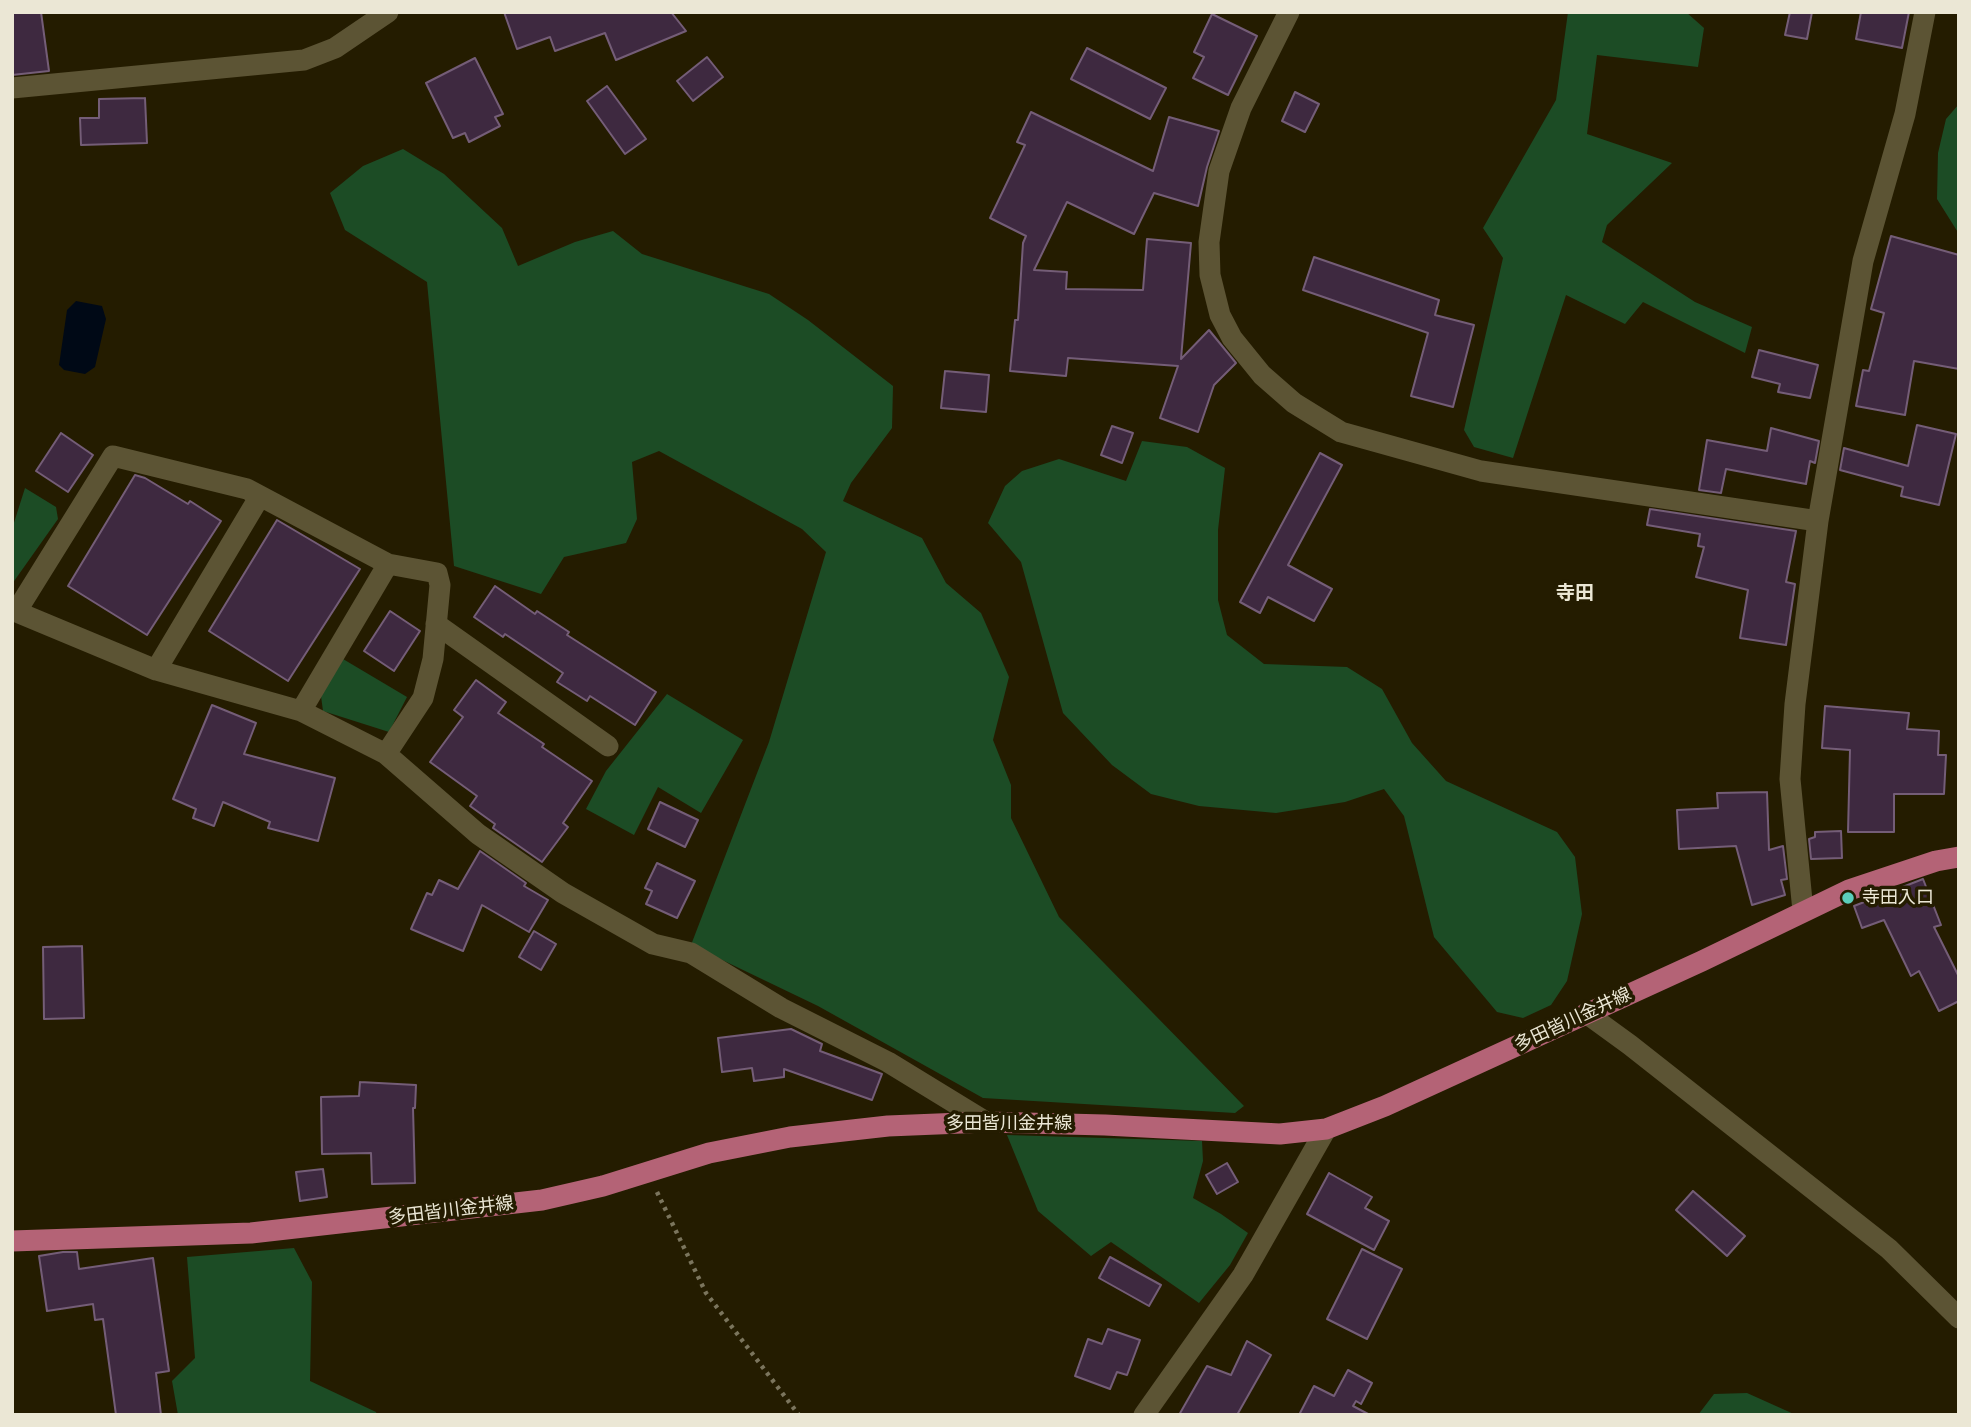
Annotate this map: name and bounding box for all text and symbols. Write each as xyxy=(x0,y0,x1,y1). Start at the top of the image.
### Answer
district label: 寺田 xyxy=(1556,583,1594,605)
place label: 寺田入口 xyxy=(1862,887,1934,909)
marker: 寺田入口 xyxy=(1840,890,1856,906)
street label: 多田皆川金井線 xyxy=(1511,984,1635,1056)
street label: 多田皆川金井線 xyxy=(946,1113,1072,1135)
street label: 多田皆川金井線 xyxy=(387,1193,515,1229)

